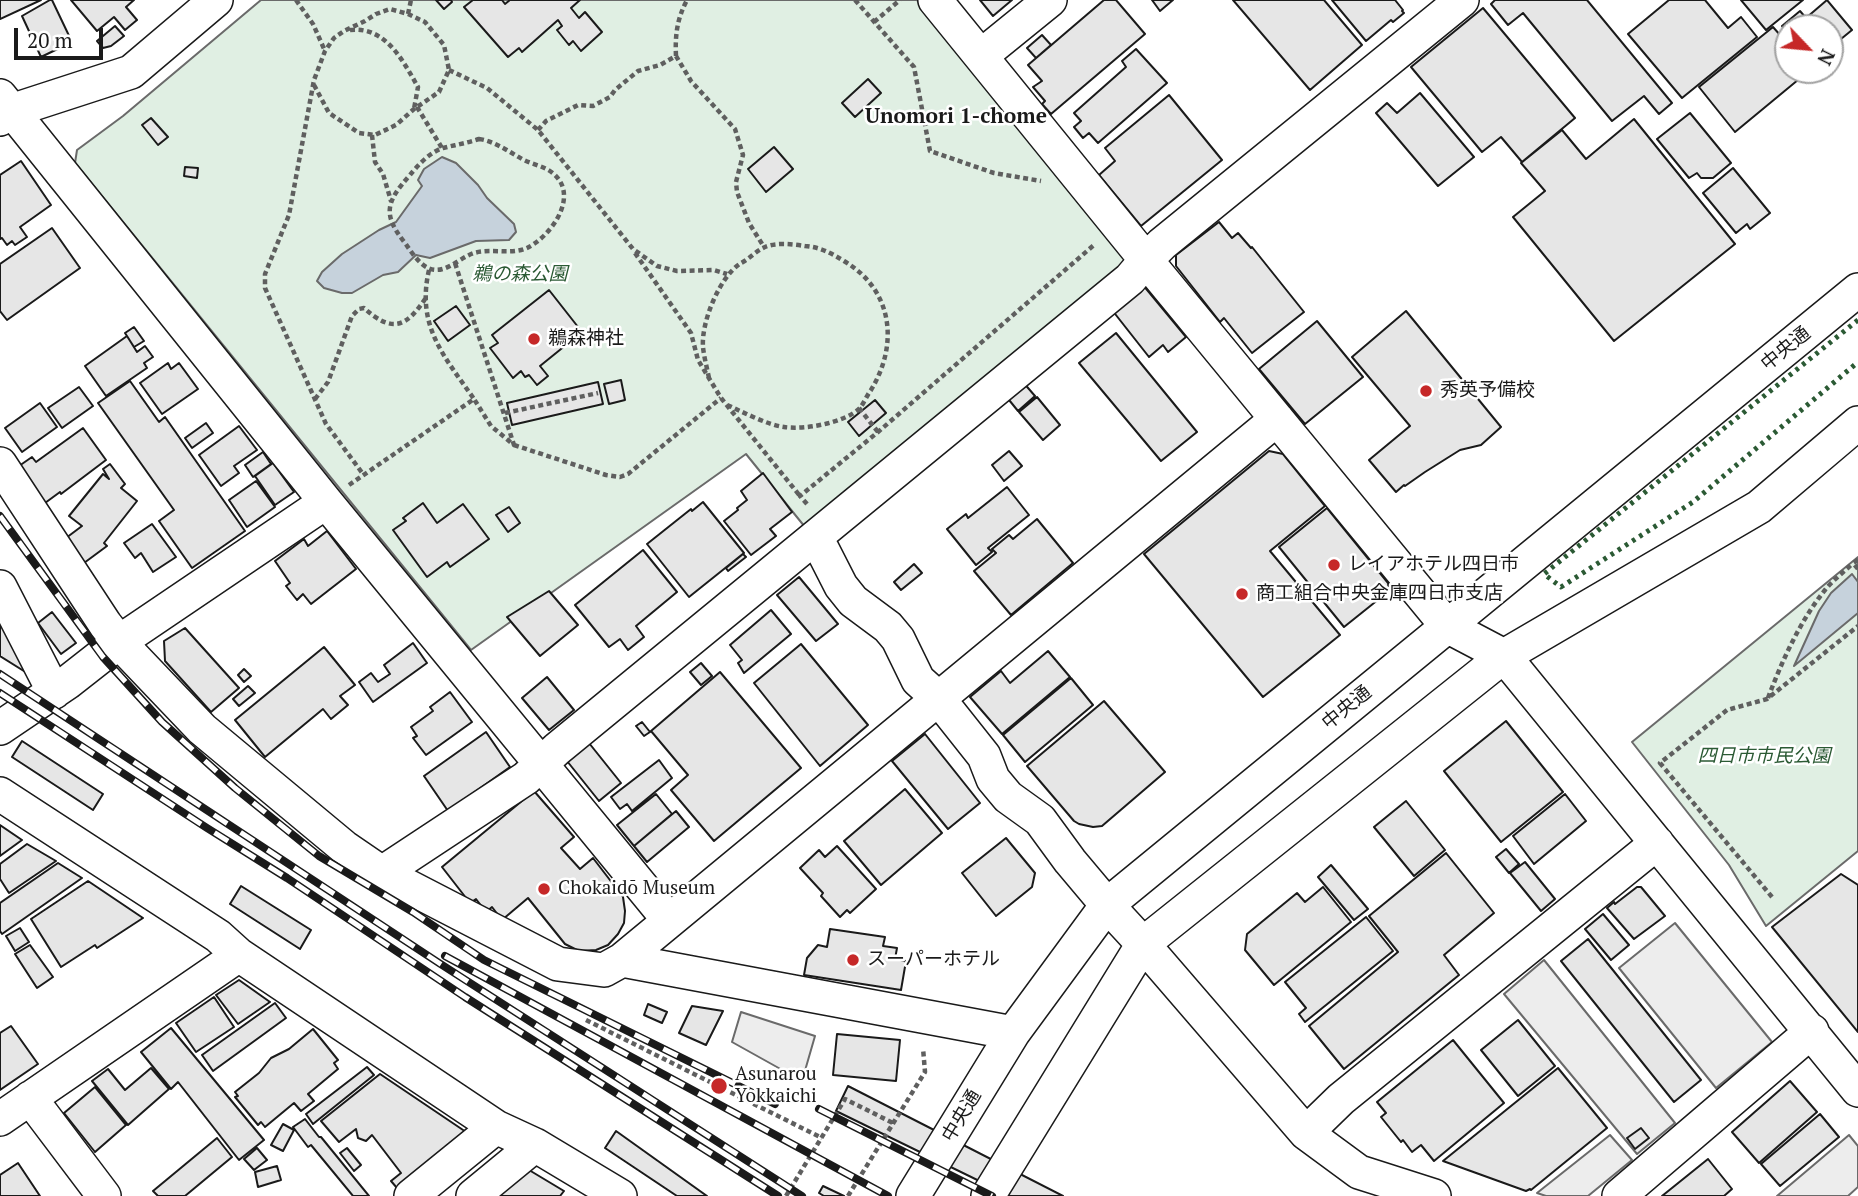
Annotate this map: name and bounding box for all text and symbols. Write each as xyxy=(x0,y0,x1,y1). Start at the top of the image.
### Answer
scale bar xyxy=(18,14,107,58)
north arrow xyxy=(1774,14,1844,84)
text: 20 m xyxy=(27,26,73,54)
text: N xyxy=(1812,46,1841,70)
district label: Unomori 1-chome xyxy=(865,104,1047,130)
park label: 鵜の森公園 xyxy=(473,264,567,286)
street label: 中央通 xyxy=(1757,322,1815,376)
place label: 鵜森神社 xyxy=(548,328,624,350)
marker: 鵜森神社 xyxy=(526,331,542,347)
place label: 秀英予備校 xyxy=(1440,380,1535,402)
marker: 秀英予備校 xyxy=(1418,383,1434,399)
place label: レイアホテル四日市 xyxy=(1348,554,1519,576)
marker: レイアホテル四日市 xyxy=(1326,557,1342,573)
place label: 商工組合中央金庫四日市支店 xyxy=(1256,583,1503,605)
marker: 商工組合中央金庫四日市支店 xyxy=(1234,586,1250,602)
street label: 中央通 xyxy=(1318,681,1376,735)
park label: 四日市市民公園 xyxy=(1698,746,1830,768)
place label: Chokaidō Museum xyxy=(558,878,715,900)
marker: Chokaidō Museum xyxy=(536,881,552,897)
place label: スーパーホテル xyxy=(867,949,1000,971)
marker: スーパーホテル xyxy=(845,952,861,968)
place label: Asunarou Yokkaichi xyxy=(735,1064,817,1108)
marker: Asunarou Yokkaichi xyxy=(709,1076,729,1096)
street label: 中央通 xyxy=(938,1086,986,1146)

